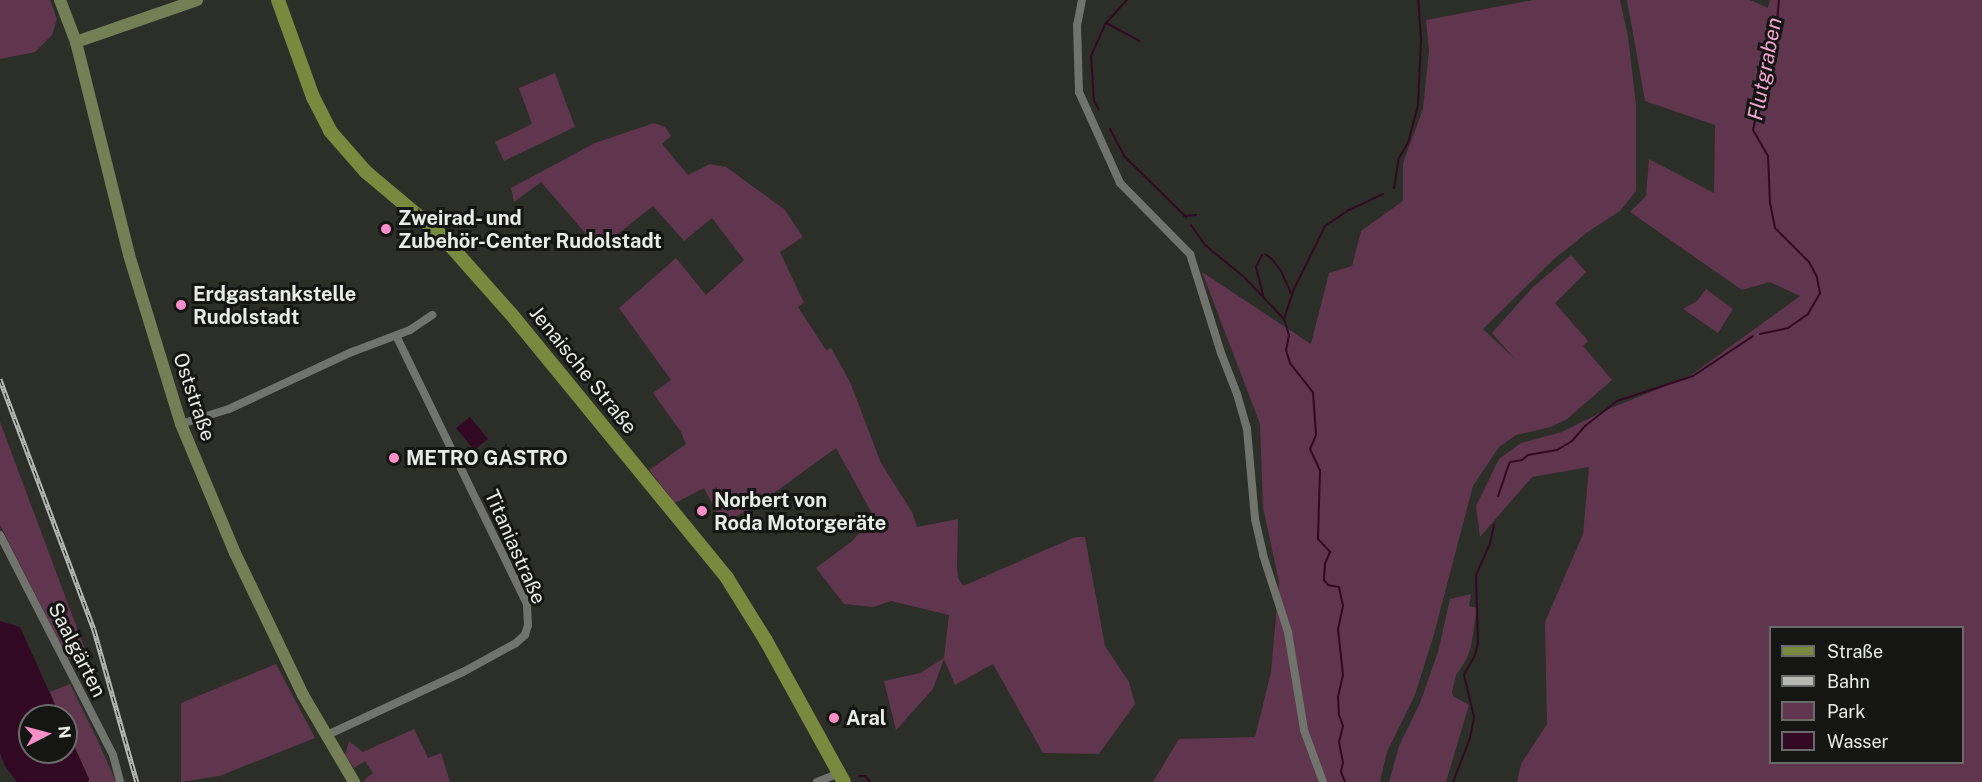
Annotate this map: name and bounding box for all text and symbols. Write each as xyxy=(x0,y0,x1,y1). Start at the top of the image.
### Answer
water label: Flutgraben xyxy=(1743,15,1787,123)
place label: Zweirad- und Zubehör-Center Rudolstadt xyxy=(398,206,662,253)
marker: Zweirad- und Zubehör-Center Rudolstadt xyxy=(379,222,393,236)
place label: Erdgastankstelle Rudolstadt xyxy=(193,282,356,329)
marker: Erdgastankstelle Rudolstadt xyxy=(174,298,188,312)
street label: Jenaische Straße xyxy=(524,301,642,439)
street label: Oststraße xyxy=(168,350,220,444)
place label: METRO GASTRO xyxy=(406,446,568,470)
marker: METRO GASTRO xyxy=(387,451,401,465)
street label: Titaniastraße xyxy=(479,486,551,608)
place label: Norbert von Roda Motorgeräte xyxy=(714,488,886,535)
marker: Norbert von Roda Motorgeräte xyxy=(695,504,709,518)
street label: Saalgärten xyxy=(43,599,111,701)
legend xyxy=(1769,626,1964,764)
text: Straße xyxy=(1827,641,1883,662)
text: Bahn xyxy=(1827,671,1870,692)
text: Park xyxy=(1827,701,1865,722)
north arrow xyxy=(18,704,78,764)
place label: Aral xyxy=(846,706,886,730)
marker: Aral xyxy=(827,711,841,725)
text: N xyxy=(54,725,75,739)
text: Wasser xyxy=(1827,731,1889,752)

